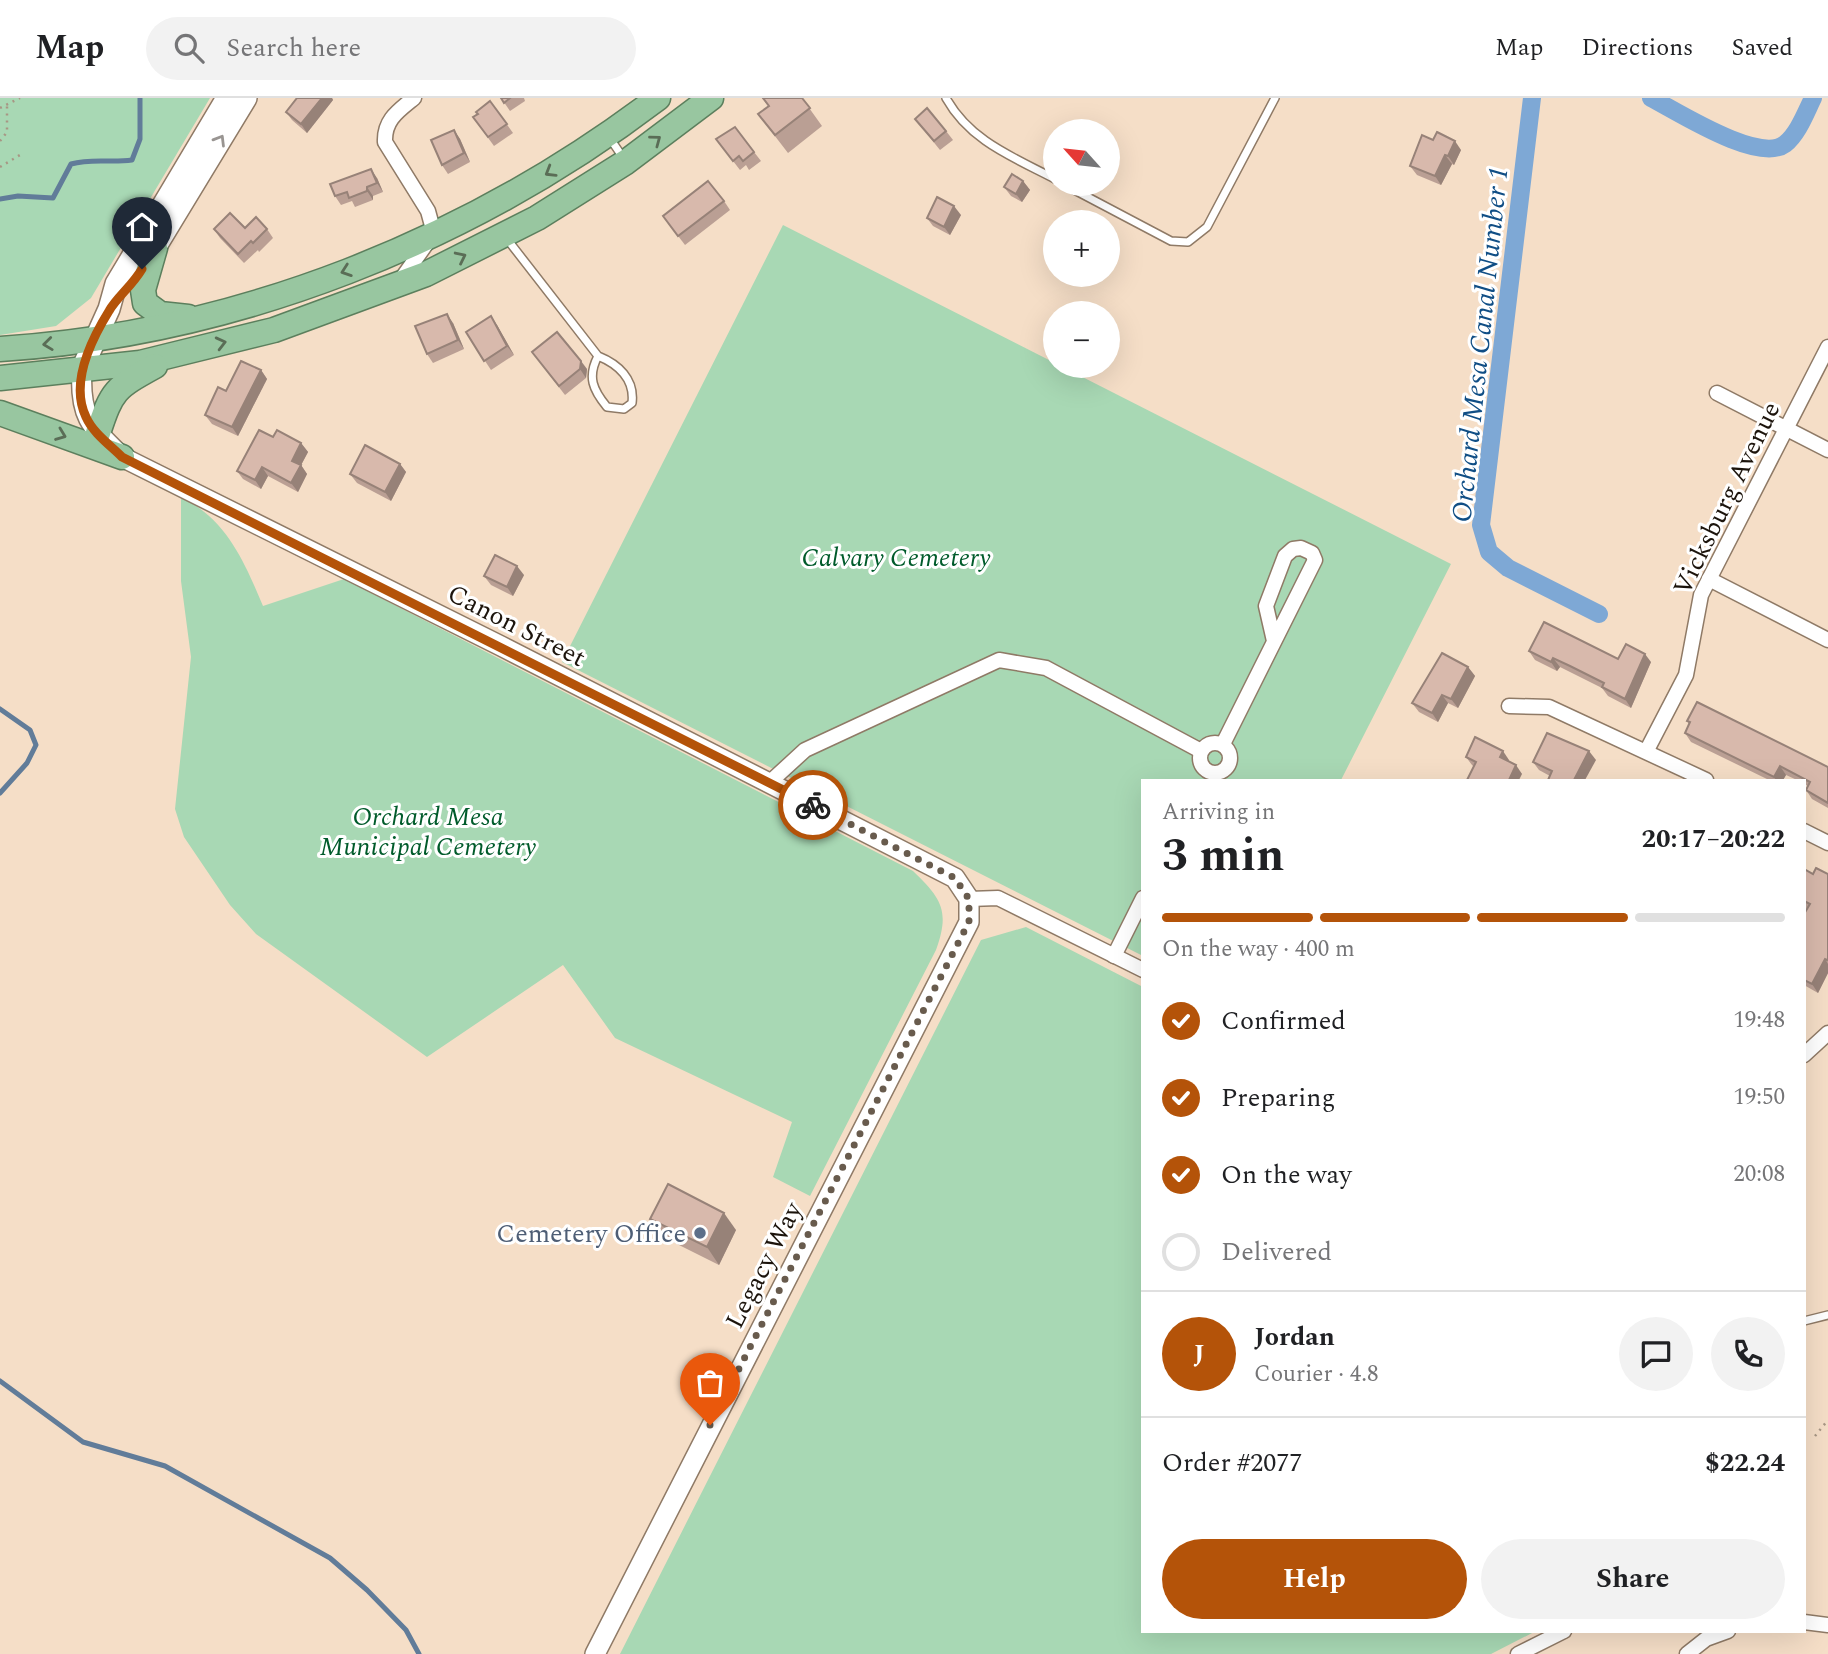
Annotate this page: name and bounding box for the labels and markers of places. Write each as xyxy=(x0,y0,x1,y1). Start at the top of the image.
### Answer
pin xyxy=(112,197,172,269)
place label: Cemetery Office xyxy=(496,1214,686,1254)
marker: Cemetery Office xyxy=(692,1225,708,1241)
pin xyxy=(680,1353,740,1425)

